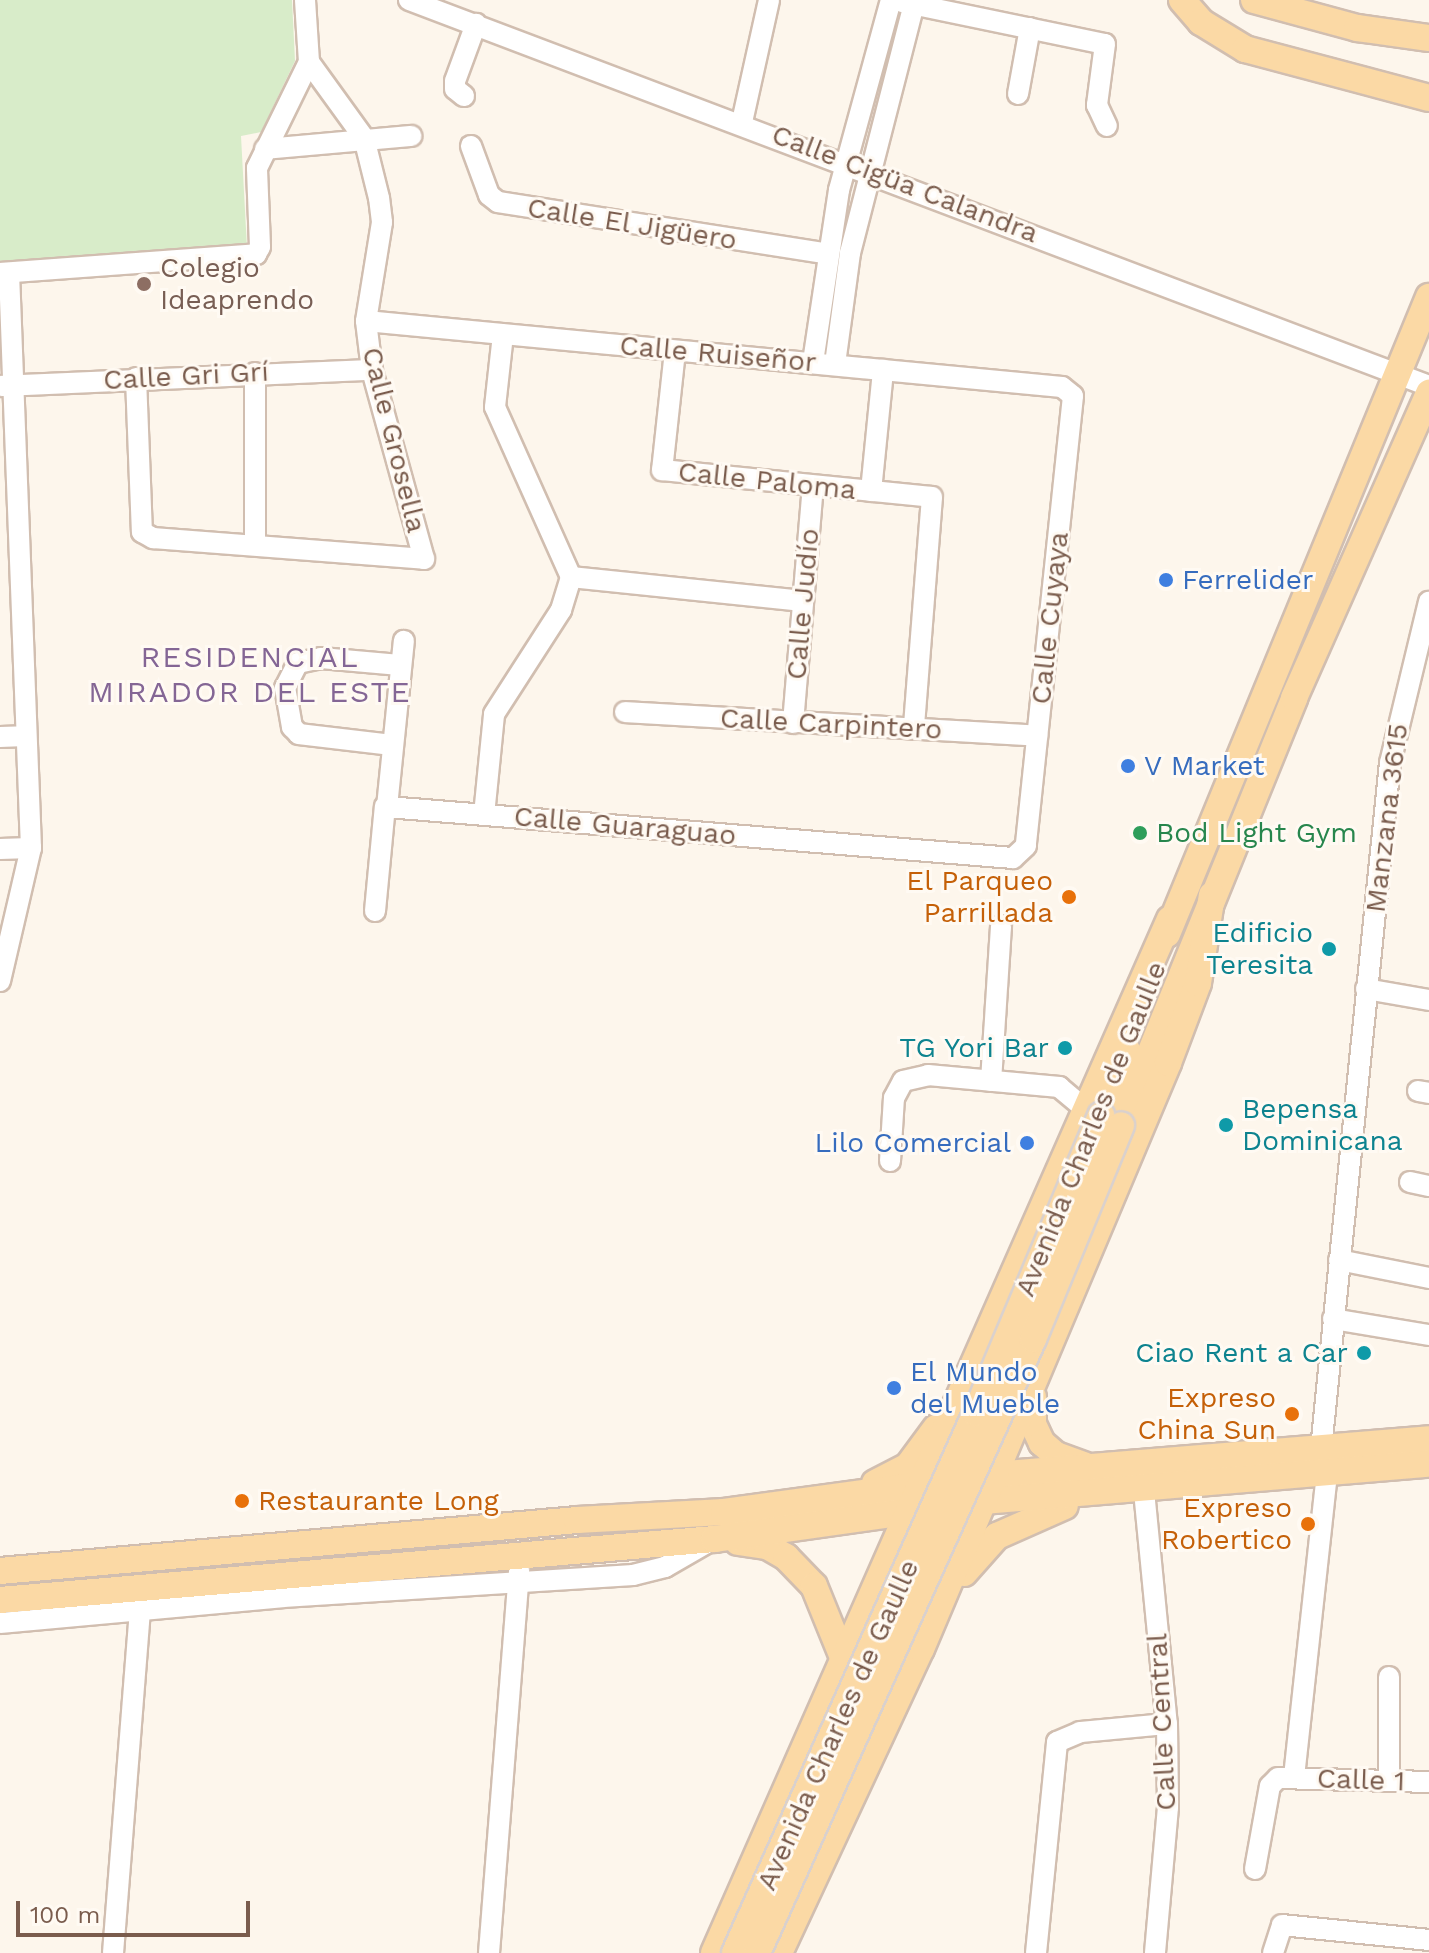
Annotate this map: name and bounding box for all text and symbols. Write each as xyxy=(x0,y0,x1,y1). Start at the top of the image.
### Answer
street label: Calle Cigüa Calandra xyxy=(767,118,1043,250)
street label: Calle El Jigüero xyxy=(524,191,740,257)
place label: Colegio Ideaprendo xyxy=(160,251,314,317)
marker: Colegio Ideaprendo xyxy=(135,275,153,293)
street label: Calle Ruiseñor xyxy=(618,329,818,379)
street label: Calle Grosella xyxy=(355,344,433,536)
street label: Calle Gri Grí xyxy=(102,355,270,397)
street label: Calle Paloma xyxy=(676,455,858,507)
street label: Calle Judío xyxy=(780,527,826,681)
street label: Calle Cuyaya xyxy=(1024,530,1076,706)
place label: Ferrelider xyxy=(1182,563,1313,597)
marker: Ferrelider xyxy=(1157,571,1175,589)
district label: RESIDENCIAL MIRADOR DEL ESTE xyxy=(88,639,412,710)
street label: Calle Carpintero xyxy=(719,701,943,747)
street label: Manzana 3615 xyxy=(1359,721,1415,915)
place label: V Market xyxy=(1144,749,1266,783)
marker: V Market xyxy=(1119,757,1137,775)
street label: Calle Guaraguao xyxy=(512,800,738,852)
place label: Bod Light Gym xyxy=(1156,816,1357,850)
marker: Bod Light Gym xyxy=(1131,824,1149,842)
place label: El Parqueo Parrillada xyxy=(905,864,1053,930)
marker: El Parqueo Parrillada xyxy=(1060,888,1078,906)
place label: Edificio Teresita xyxy=(1206,916,1313,982)
marker: Edificio Teresita xyxy=(1320,940,1338,958)
street label: Avenida Charles de Gaulle xyxy=(1008,956,1174,1302)
place label: TG Yori Bar xyxy=(898,1031,1049,1065)
marker: TG Yori Bar xyxy=(1056,1039,1074,1057)
place label: Bepensa Dominicana xyxy=(1242,1092,1403,1158)
marker: Bepensa Dominicana xyxy=(1217,1116,1235,1134)
place label: Lilo Comercial xyxy=(815,1126,1011,1160)
marker: Lilo Comercial xyxy=(1018,1134,1036,1152)
place label: Ciao Rent a Car xyxy=(1135,1336,1348,1370)
marker: Ciao Rent a Car xyxy=(1355,1344,1373,1362)
place label: El Mundo del Mueble xyxy=(910,1355,1061,1421)
marker: El Mundo del Mueble xyxy=(885,1379,903,1397)
place label: Expreso China Sun xyxy=(1137,1381,1276,1447)
marker: Expreso China Sun xyxy=(1283,1405,1301,1423)
place label: Restaurante Long xyxy=(258,1484,499,1518)
place label: Expreso Robertico xyxy=(1161,1491,1292,1557)
marker: Restaurante Long xyxy=(233,1492,251,1510)
marker: Expreso Robertico xyxy=(1299,1515,1317,1533)
street label: Avenida Charles de Gaulle xyxy=(750,1554,926,1896)
street label: Calle Central xyxy=(1141,1632,1183,1812)
street label: Calle 1 xyxy=(1316,1762,1406,1798)
scale bar xyxy=(20,1885,254,1935)
text: 100 m xyxy=(30,1901,100,1929)

